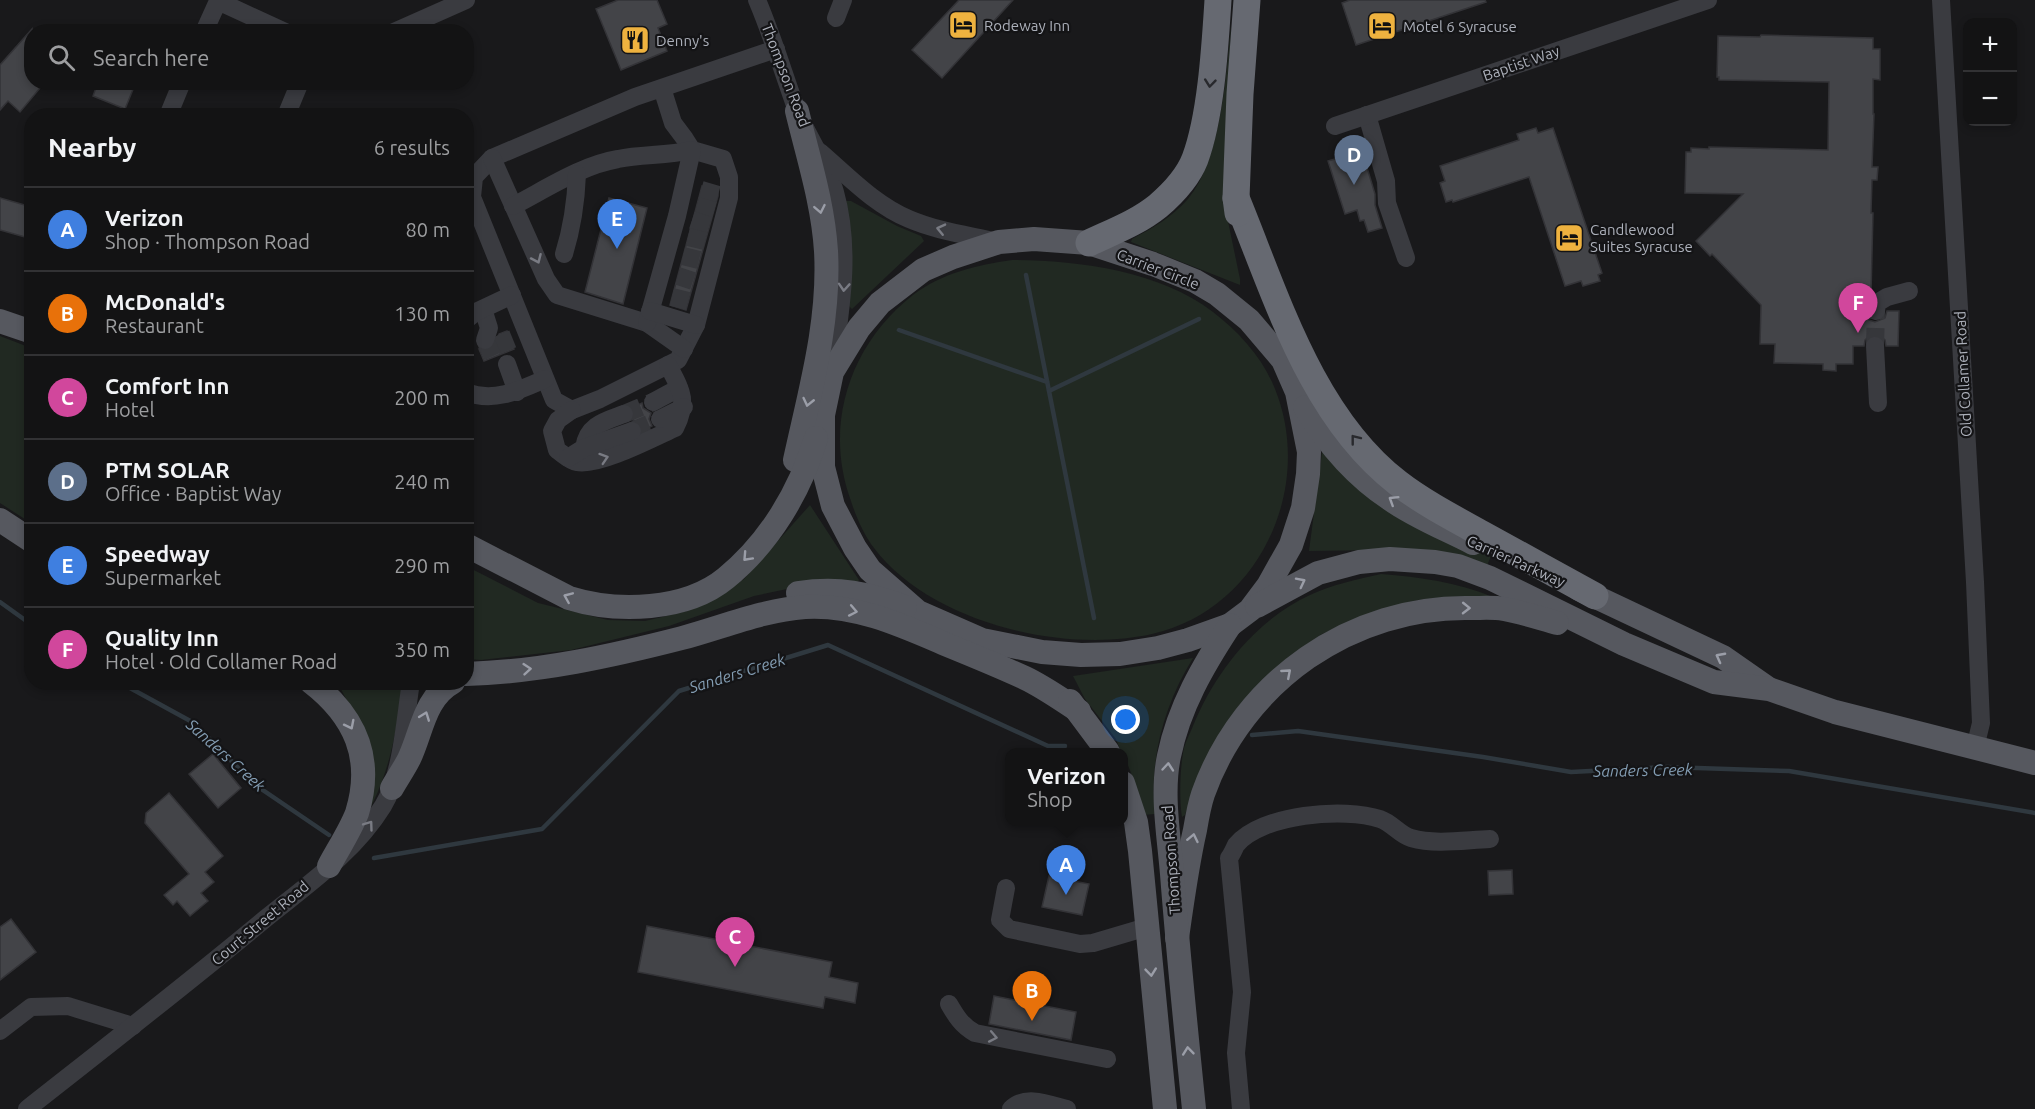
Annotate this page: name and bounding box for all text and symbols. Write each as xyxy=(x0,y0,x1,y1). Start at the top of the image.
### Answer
hotel icon: Rodeway Inn xyxy=(947,9,979,41)
hotel icon: Motel 6 Syracuse xyxy=(1366,10,1398,42)
place label: Rodeway Inn xyxy=(984,17,1070,34)
place label: Motel 6 Syracuse xyxy=(1403,18,1517,35)
map controls xyxy=(1963,18,2017,126)
button: + xyxy=(1963,18,2017,72)
street label: Thompson Road xyxy=(758,21,814,129)
search box xyxy=(24,24,474,90)
restaurant icon: Denny's xyxy=(619,24,651,56)
place label: Denny's xyxy=(656,32,709,49)
icon: search xyxy=(45,41,78,74)
street label: Baptist Way xyxy=(1480,42,1562,84)
text: Search here xyxy=(93,45,209,70)
button: − xyxy=(1963,72,2017,126)
one-way arrow xyxy=(1204,79,1216,88)
text: Nearby xyxy=(48,133,136,162)
text: 6 results xyxy=(374,136,450,159)
pin: D xyxy=(1334,136,1374,185)
pin: E xyxy=(598,200,636,249)
one-way arrow xyxy=(813,203,826,213)
text: Verizon xyxy=(105,205,184,230)
text: A xyxy=(60,218,75,241)
text: 80 m xyxy=(406,218,450,241)
place label: Candlewood Suites Syracuse xyxy=(1590,221,1693,255)
hotel icon: Candlewood Suites Syracuse xyxy=(1553,222,1585,254)
one-way arrow xyxy=(937,224,947,237)
text: Shop · Thompson Road xyxy=(105,230,310,253)
street label: Carrier Circle xyxy=(1114,245,1202,293)
one-way arrow xyxy=(530,253,542,264)
one-way arrow xyxy=(837,283,850,292)
pin: F xyxy=(1838,284,1878,333)
text: McDonald's xyxy=(105,289,225,314)
text: B xyxy=(61,302,74,325)
text: 130 m xyxy=(394,302,450,325)
street label: Old Collamer Road xyxy=(1951,311,1975,437)
text: Restaurant xyxy=(105,314,204,337)
text: Comfort Inn xyxy=(105,373,229,398)
text: C xyxy=(61,386,74,409)
text: 200 m xyxy=(394,386,450,409)
one-way arrow xyxy=(802,396,815,406)
text: Hotel xyxy=(105,398,155,421)
one-way arrow xyxy=(1351,435,1362,446)
one-way arrow xyxy=(598,452,609,465)
text: PTM SOLAR xyxy=(105,457,230,482)
text: D xyxy=(60,470,75,493)
text: 240 m xyxy=(394,470,450,493)
text: Office · Baptist Way xyxy=(105,482,282,505)
one-way arrow xyxy=(1388,497,1399,508)
street label: Carrier Parkway xyxy=(1464,532,1568,590)
text: Speedway xyxy=(105,541,210,566)
one-way arrow xyxy=(743,551,754,561)
text: E xyxy=(62,554,73,577)
text: 290 m xyxy=(394,554,450,577)
text: Supermarket xyxy=(105,566,221,589)
one-way arrow xyxy=(1295,578,1305,589)
one-way arrow xyxy=(563,592,574,604)
one-way arrow xyxy=(1462,602,1471,614)
one-way arrow xyxy=(847,604,857,617)
text: Quality Inn xyxy=(105,625,219,650)
text: F xyxy=(62,638,73,661)
text: 350 m xyxy=(394,638,450,661)
text: Hotel · Old Collamer Road xyxy=(105,650,337,673)
water label: Sanders Creek xyxy=(686,650,788,696)
one-way arrow xyxy=(1716,653,1726,664)
one-way arrow xyxy=(523,663,532,676)
one-way arrow xyxy=(1280,669,1291,680)
your location xyxy=(1111,705,1140,734)
one-way arrow xyxy=(418,712,430,723)
water label: Sanders Creek xyxy=(182,714,270,796)
one-way arrow xyxy=(343,719,354,729)
popup xyxy=(1005,748,1128,826)
water label: Sanders Creek xyxy=(1592,760,1694,780)
one-way arrow xyxy=(1161,762,1174,771)
text: Verizon xyxy=(1027,763,1106,788)
text: Shop xyxy=(1027,788,1072,811)
street label: Thompson Road xyxy=(1159,805,1183,915)
one-way arrow xyxy=(362,820,373,831)
one-way arrow xyxy=(1186,834,1199,844)
pin: A xyxy=(1046,846,1086,895)
street label: Court Street Road xyxy=(208,877,312,969)
pin: C xyxy=(716,918,754,967)
one-way arrow xyxy=(1144,968,1157,977)
pin: B xyxy=(1012,972,1052,1021)
one-way arrow xyxy=(987,1030,997,1043)
one-way arrow xyxy=(1182,1046,1195,1055)

